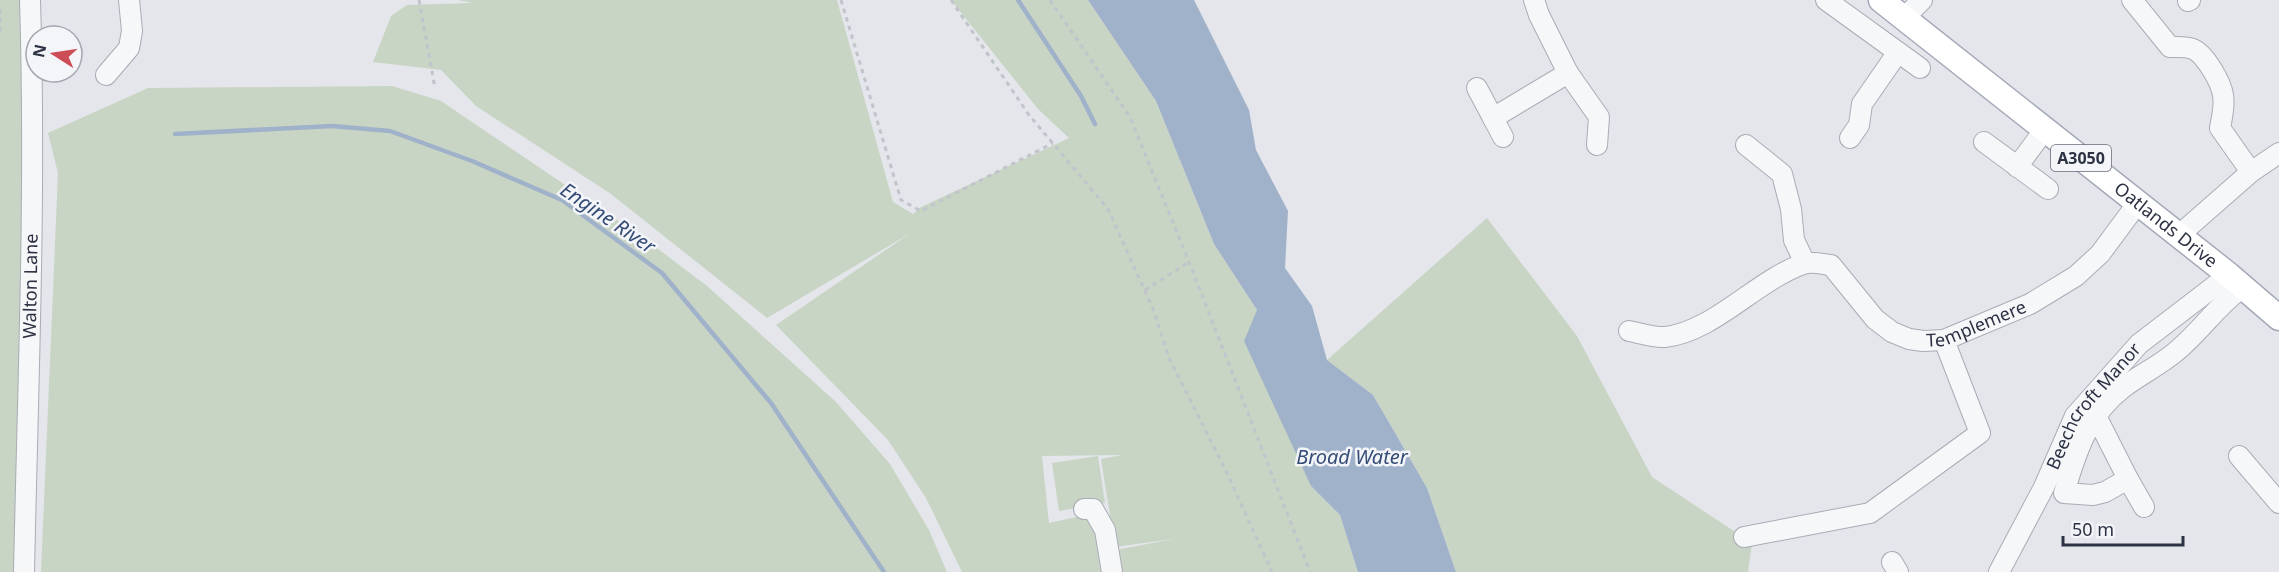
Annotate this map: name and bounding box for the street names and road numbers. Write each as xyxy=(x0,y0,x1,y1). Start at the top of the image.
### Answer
road number: A3050 xyxy=(2051,145,2111,171)
street label: Oatlands Drive xyxy=(2110,176,2223,273)
street label: Walton Lane xyxy=(17,233,43,339)
street label: Templemere xyxy=(1926,294,2030,352)
street label: Beechcroft Manor xyxy=(2040,337,2146,473)

